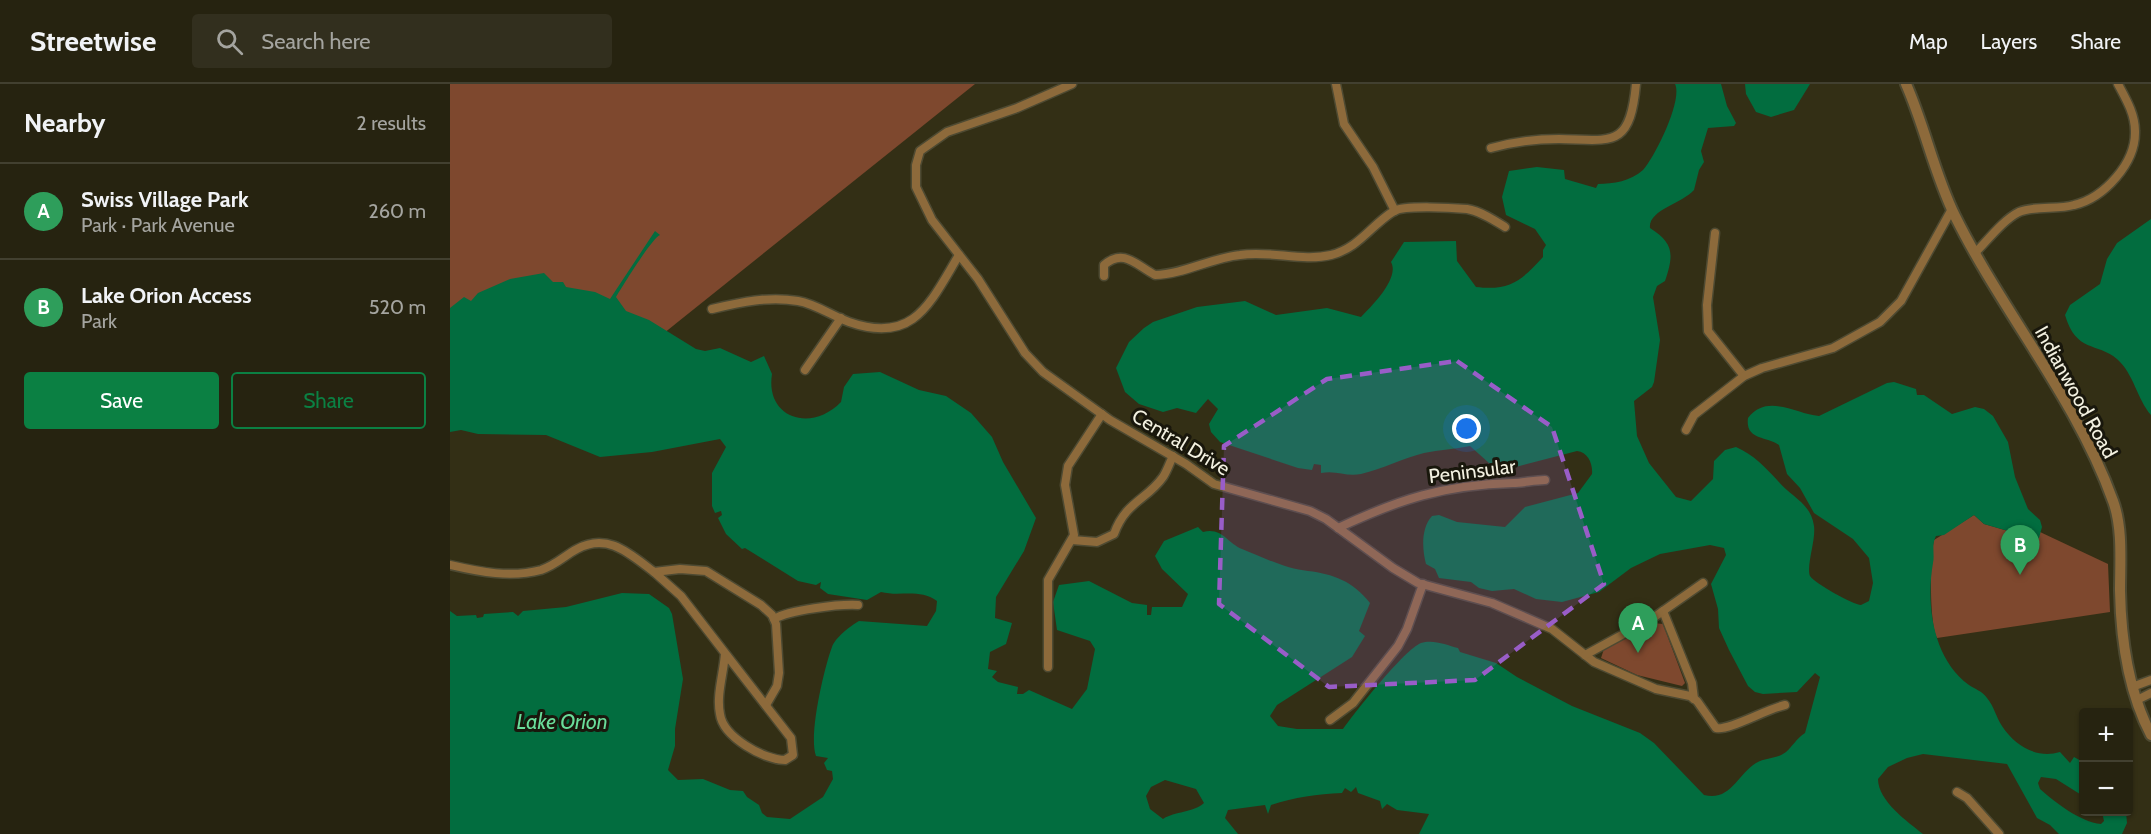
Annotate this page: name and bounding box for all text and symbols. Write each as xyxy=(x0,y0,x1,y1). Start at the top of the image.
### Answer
search box xyxy=(192,14,612,68)
text: Streetwise xyxy=(30,24,156,58)
icon: search xyxy=(213,25,246,58)
text: Search here xyxy=(261,28,371,55)
text: Map xyxy=(1909,29,1948,54)
text: Layers xyxy=(1981,29,2037,54)
text: Share xyxy=(2070,29,2121,54)
text: Nearby xyxy=(24,107,105,139)
text: 2 results xyxy=(356,111,426,135)
text: Swiss Village Park xyxy=(81,186,249,213)
text: A xyxy=(37,199,50,223)
text: 260 m xyxy=(368,199,426,223)
text: Park · Park Avenue xyxy=(81,213,235,237)
text: Lake Orion Access xyxy=(81,282,251,309)
text: B xyxy=(37,295,50,319)
text: 520 m xyxy=(369,295,426,319)
text: Park xyxy=(81,309,117,333)
street label: Indianwood Road xyxy=(2030,322,2122,462)
button: Save xyxy=(24,372,219,429)
button: Share xyxy=(231,372,426,429)
street label: Central Drive xyxy=(1128,403,1234,481)
your location xyxy=(1452,414,1481,443)
street label: Peninsular xyxy=(1427,454,1518,488)
pin: B xyxy=(2000,526,2040,575)
pin: A xyxy=(1618,604,1658,653)
map controls xyxy=(2079,708,2133,816)
button: + xyxy=(2079,708,2133,762)
water label: Lake Orion xyxy=(516,709,608,734)
button: − xyxy=(2079,762,2133,816)

